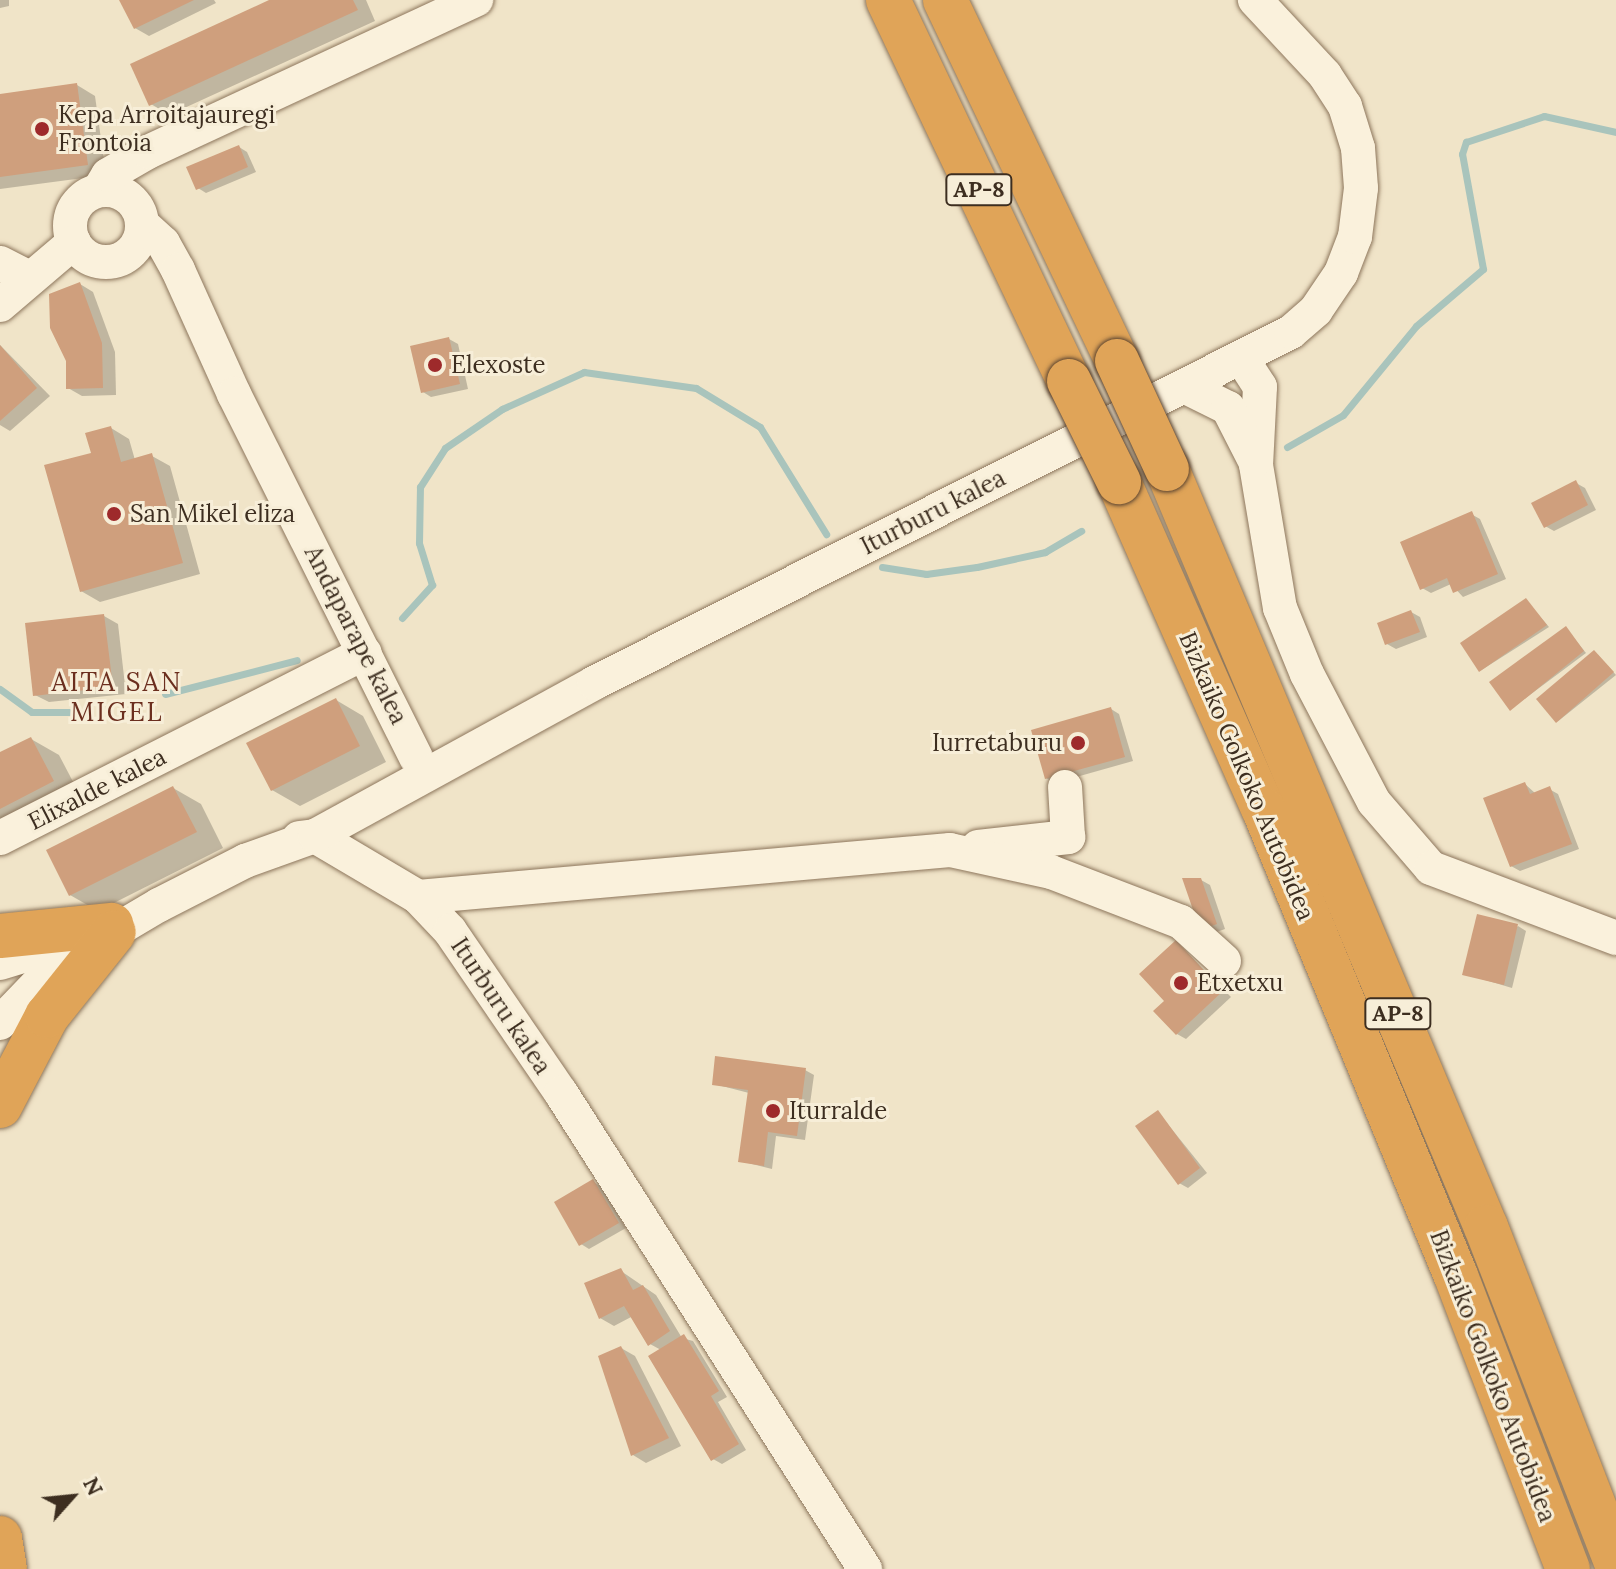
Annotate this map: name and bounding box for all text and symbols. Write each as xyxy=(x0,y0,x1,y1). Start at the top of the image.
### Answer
place label: Kepa Arroitajauregi Frontoia xyxy=(58,101,275,157)
marker: Kepa Arroitajauregi Frontoia xyxy=(33,120,51,138)
road number: AP-8 xyxy=(945,172,1013,208)
place label: Elexoste xyxy=(451,351,545,379)
marker: Elexoste xyxy=(426,356,444,374)
street label: Iturburu kalea xyxy=(856,463,1010,561)
place label: San Mikel eliza xyxy=(130,500,295,528)
marker: San Mikel eliza xyxy=(105,505,123,523)
street label: Andaparape kalea xyxy=(299,541,413,729)
street label: Bizkaiko Golkoko Autobidea xyxy=(1173,627,1321,925)
district label: AITA SAN MIGEL xyxy=(52,666,182,728)
place label: Iurretaburu xyxy=(932,729,1062,757)
marker: Iurretaburu xyxy=(1069,734,1087,752)
street label: Elixalde kalea xyxy=(23,742,171,836)
street label: Iturburu kalea xyxy=(445,932,557,1080)
place label: Etxetxu xyxy=(1197,969,1283,997)
marker: Etxetxu xyxy=(1172,974,1190,992)
road number: AP-8 xyxy=(1364,996,1432,1032)
place label: Iturralde xyxy=(789,1097,887,1125)
marker: Iturralde xyxy=(764,1102,782,1120)
street label: Bizkaiko Golkoko Autobidea xyxy=(1424,1226,1562,1526)
north arrow xyxy=(32,1457,112,1537)
text: N xyxy=(77,1472,110,1500)

